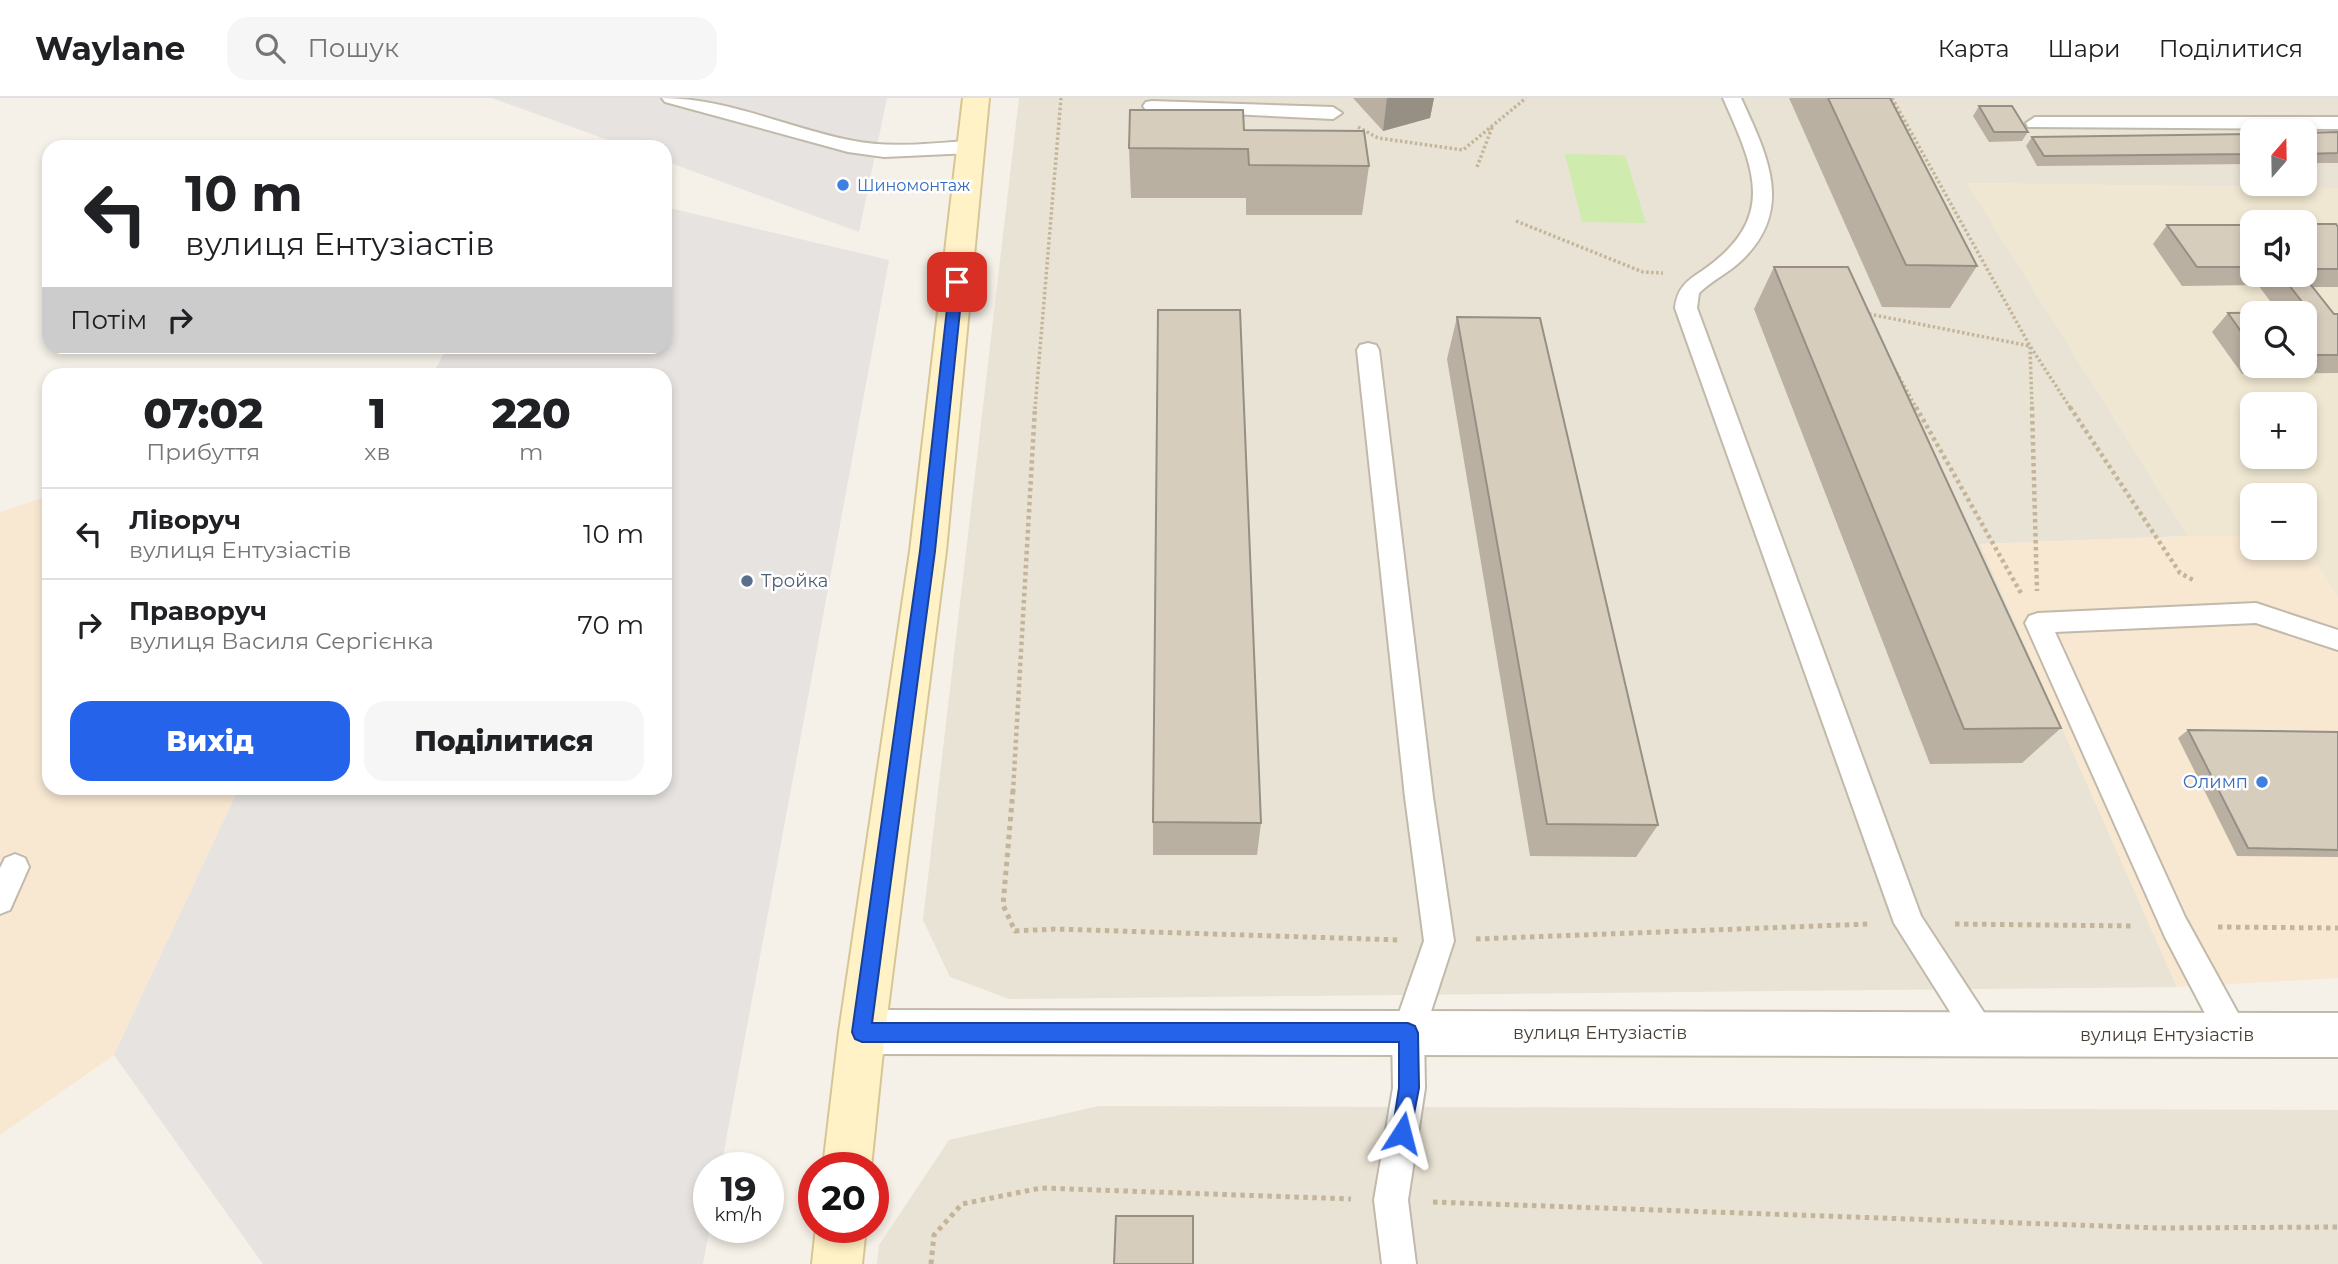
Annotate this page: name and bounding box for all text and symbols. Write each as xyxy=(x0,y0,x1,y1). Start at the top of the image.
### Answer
search box xyxy=(227,17,717,80)
text: Waylane xyxy=(35,28,185,68)
icon: search xyxy=(251,29,289,67)
text: Пошук xyxy=(307,32,399,64)
text: Карта xyxy=(1938,34,2009,63)
text: Шари xyxy=(2047,34,2121,63)
text: Поділитися xyxy=(2159,34,2303,63)
north arrow xyxy=(2240,119,2317,196)
map controls xyxy=(2240,119,2317,560)
text: 10 m xyxy=(185,164,303,223)
icon: left xyxy=(70,168,161,259)
place label: Шиномонтаж xyxy=(857,176,970,195)
marker: Шиномонтаж xyxy=(835,177,851,193)
button: sound xyxy=(2240,210,2317,287)
text: вулиця Ентузіастів xyxy=(185,224,495,263)
pin xyxy=(927,252,987,312)
icon: arrive xyxy=(938,263,976,301)
icon: right xyxy=(161,301,199,339)
button: search xyxy=(2240,301,2317,378)
text: Потім xyxy=(70,304,147,336)
text: 07:02 xyxy=(143,387,263,439)
text: 1 xyxy=(369,387,386,439)
text: 220 xyxy=(492,387,571,439)
button: + xyxy=(2240,392,2317,469)
text: Прибуття xyxy=(146,438,260,466)
text: хв xyxy=(364,438,390,466)
text: m xyxy=(519,438,543,466)
button: − xyxy=(2240,483,2317,560)
text: Ліворуч xyxy=(129,504,241,536)
icon: left xyxy=(70,515,108,553)
text: 10 m xyxy=(583,518,644,550)
text: вулиця Ентузіастів xyxy=(129,536,352,564)
place label: Тройка xyxy=(761,570,828,592)
marker: Тройка xyxy=(739,573,755,589)
text: Праворуч xyxy=(129,595,267,627)
icon: right xyxy=(70,606,108,644)
text: 70 m xyxy=(578,609,644,641)
text: вулиця Василя Сергієнка xyxy=(129,627,434,655)
button: Вихід xyxy=(70,701,350,781)
button: Поділитися xyxy=(364,701,644,781)
place label: Олимп xyxy=(2183,771,2248,793)
marker: Олимп xyxy=(2254,774,2270,790)
street label: вулиця Ентузіастів xyxy=(1513,1022,1687,1044)
street label: вулиця Ентузіастів xyxy=(2080,1024,2254,1046)
position arrow xyxy=(1365,1096,1439,1170)
speed limit sign: 20 xyxy=(798,1152,889,1243)
text: 19 xyxy=(720,1167,757,1210)
text: km/h xyxy=(714,1204,763,1226)

